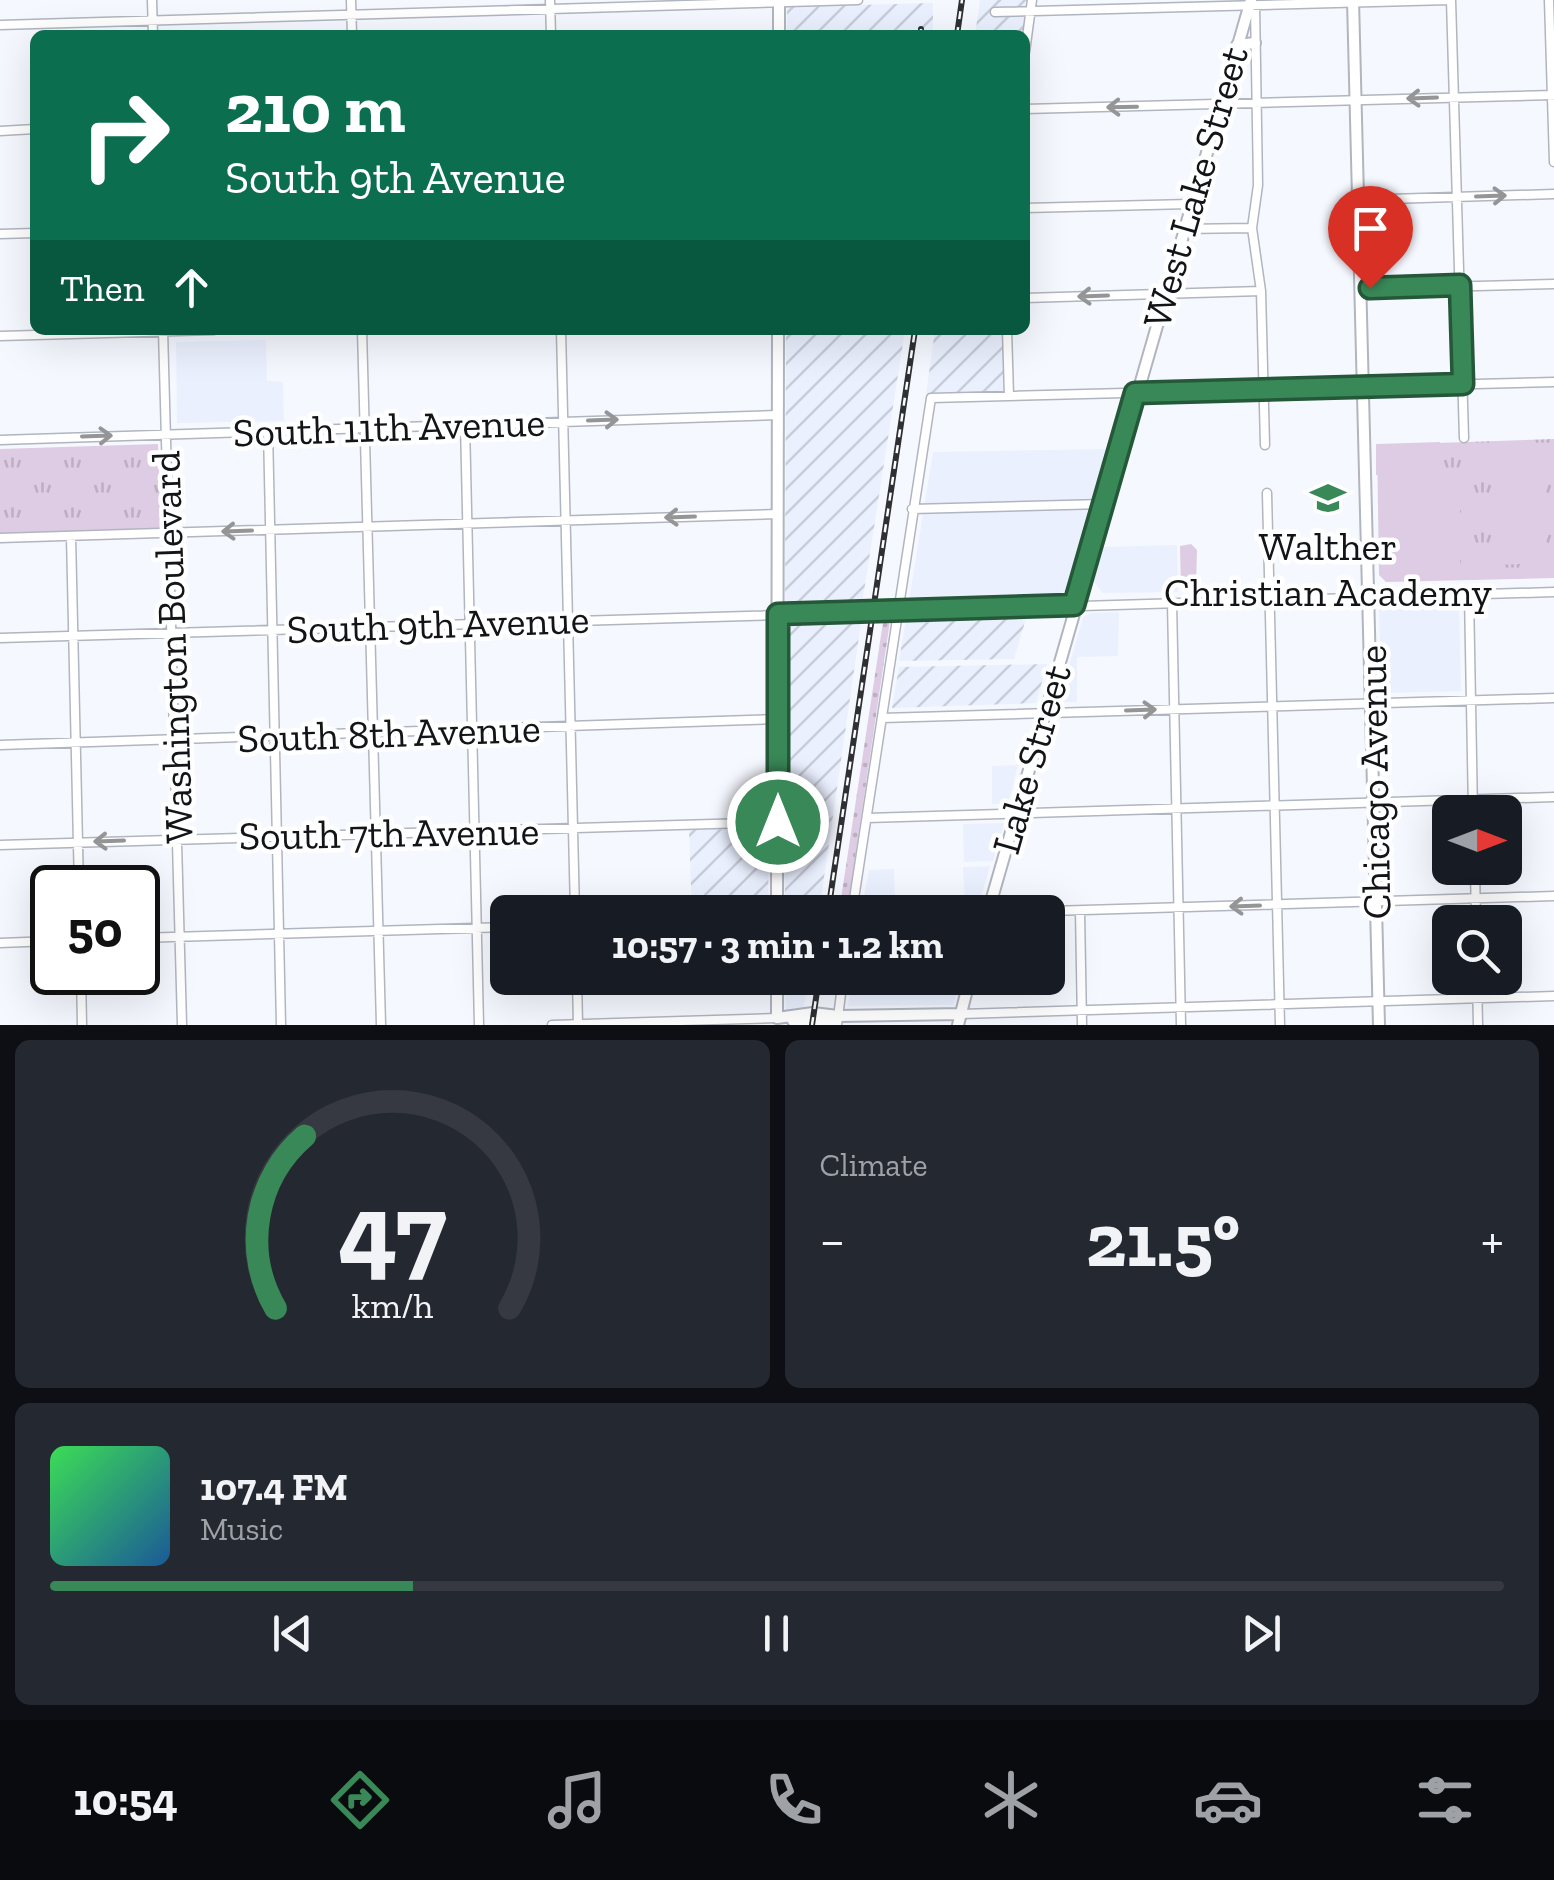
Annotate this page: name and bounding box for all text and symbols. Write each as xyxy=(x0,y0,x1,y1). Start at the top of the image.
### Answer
street label: West Lake Street xyxy=(1132,41,1258,333)
text: 210 m xyxy=(225,66,406,150)
icon: right xyxy=(60,70,190,200)
one-way arrow xyxy=(1406,89,1438,108)
one-way arrow xyxy=(1107,97,1139,116)
text: South 9th Avenue xyxy=(225,151,566,205)
pin xyxy=(1328,186,1413,289)
one-way arrow xyxy=(1474,187,1506,206)
icon: arrive xyxy=(1343,201,1398,256)
icon: ahead xyxy=(164,260,219,315)
text: Then xyxy=(60,265,144,311)
one-way arrow xyxy=(1078,286,1110,305)
street label: South 11th Avenue xyxy=(232,398,546,456)
one-way arrow xyxy=(586,411,618,430)
one-way arrow xyxy=(81,427,113,446)
street label: Washington Boulevard xyxy=(141,450,203,844)
school or university icon: Walther Christian Academy xyxy=(1309,479,1347,517)
one-way arrow xyxy=(665,508,697,527)
one-way arrow xyxy=(221,521,253,540)
place label: Walther Christian Academy xyxy=(1164,522,1492,616)
street label: South 9th Avenue xyxy=(286,595,590,653)
street label: Chicago Avenue xyxy=(1348,644,1400,920)
street label: Lake Street xyxy=(981,659,1081,859)
one-way arrow xyxy=(1125,700,1157,719)
street label: South 8th Avenue xyxy=(237,704,541,762)
position arrow xyxy=(726,770,830,874)
north arrow xyxy=(1432,795,1522,885)
map controls xyxy=(1432,795,1522,995)
street label: South 7th Avenue xyxy=(238,806,540,860)
one-way arrow xyxy=(94,832,126,851)
speed limit sign: 50 xyxy=(30,865,160,995)
one-way arrow xyxy=(1229,896,1261,915)
button: search xyxy=(1432,905,1522,995)
text: 10:57 · 3 min · 1.2 km xyxy=(612,922,943,968)
text: Climate xyxy=(820,1146,928,1184)
text: 47 xyxy=(338,1168,447,1293)
text: 21.5° xyxy=(1086,1195,1240,1285)
text: − xyxy=(820,1207,845,1273)
text: + xyxy=(1481,1207,1504,1273)
text: km/h xyxy=(351,1284,433,1327)
text: 107.4 FM xyxy=(200,1464,348,1510)
text: Music xyxy=(200,1510,283,1548)
icon: previous xyxy=(265,1606,320,1661)
icon: pause xyxy=(749,1606,804,1661)
icon: next xyxy=(1234,1606,1289,1661)
icon: directions xyxy=(325,1765,395,1835)
icon: music xyxy=(542,1765,612,1835)
icon: phone xyxy=(759,1765,829,1835)
icon: climate xyxy=(976,1765,1046,1835)
icon: car xyxy=(1193,1765,1263,1835)
icon: filters xyxy=(1410,1765,1480,1835)
text: 10:54 xyxy=(74,1773,178,1827)

